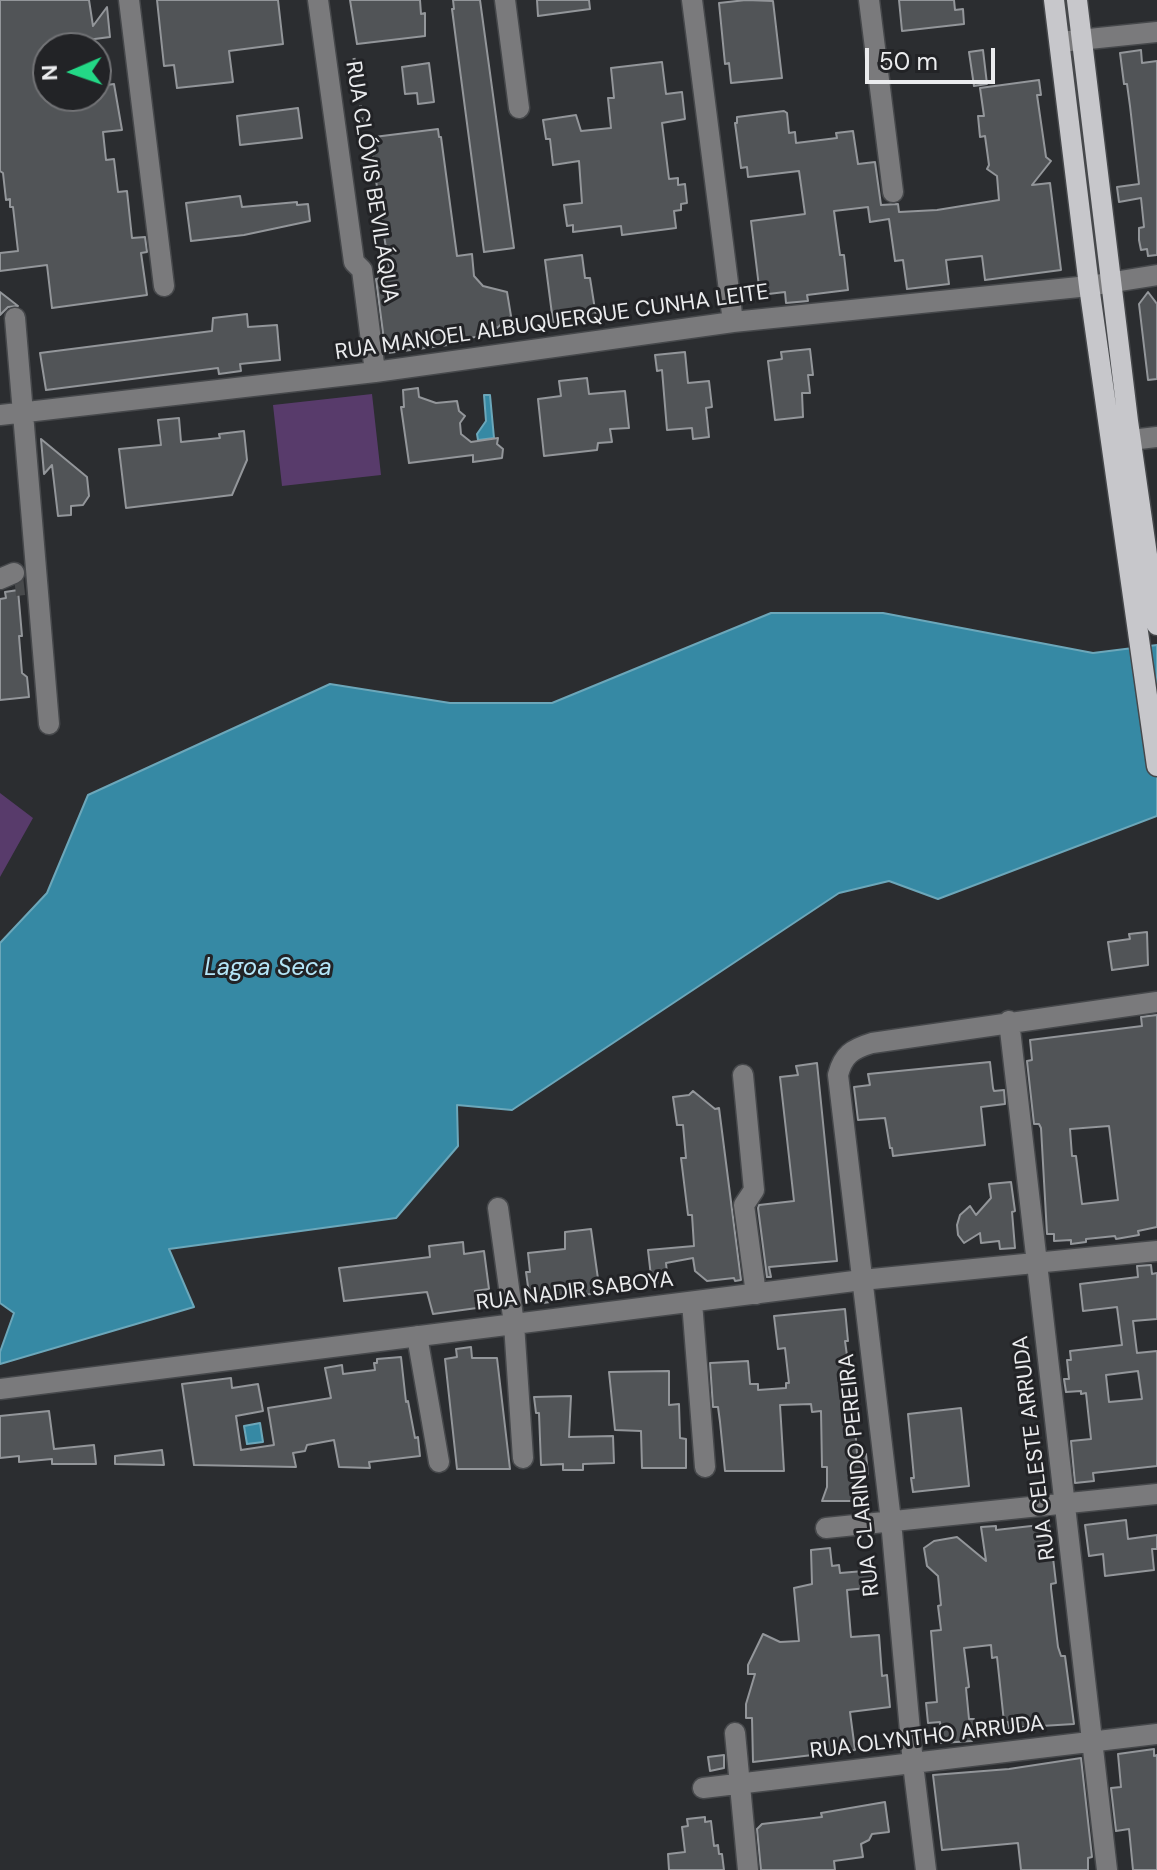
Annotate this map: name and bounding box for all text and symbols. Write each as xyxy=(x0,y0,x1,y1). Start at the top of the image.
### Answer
north arrow xyxy=(32,32,112,112)
scale bar xyxy=(869,32,999,82)
text: 50 m xyxy=(879,46,938,77)
street label: RUA CLÓVIS BEVILÁQUA xyxy=(339,59,403,305)
text: N xyxy=(35,64,64,81)
street label: RUA MANOEL ALBUQUERQUE CUNHA LEITE xyxy=(333,279,771,367)
water label: Lagoa Seca xyxy=(204,955,332,983)
street label: RUA NADIR SABOYA xyxy=(475,1267,675,1317)
street label: RUA CELESTE ARRUDA xyxy=(1008,1334,1062,1562)
street label: RUA CLARINDO PEREIRA xyxy=(834,1352,886,1598)
street label: RUA OLYNTHO ARRUDA xyxy=(808,1711,1046,1765)

